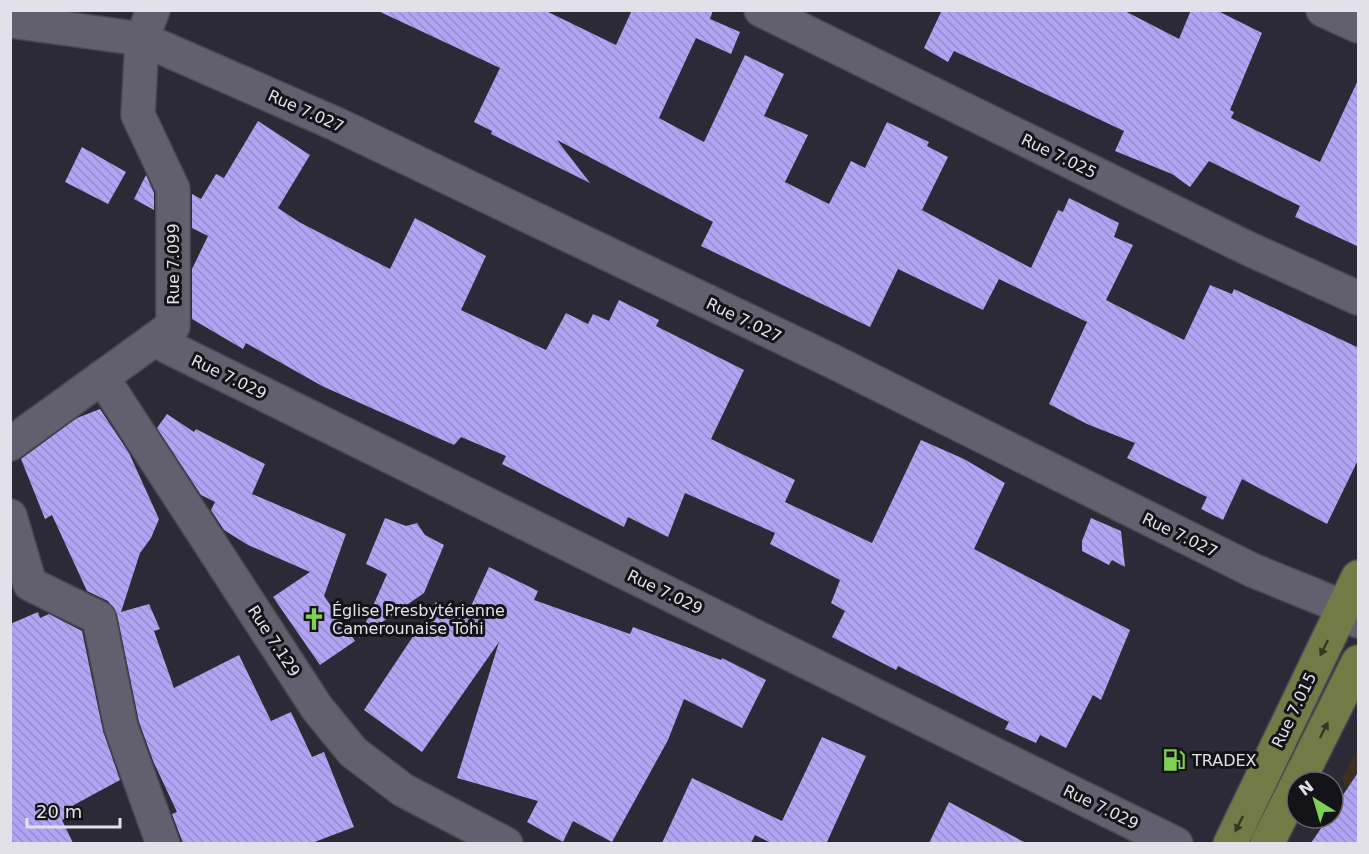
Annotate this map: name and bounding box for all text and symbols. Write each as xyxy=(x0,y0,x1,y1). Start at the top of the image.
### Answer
street label: Rue 7.027 xyxy=(265,86,347,136)
street label: Rue 7.025 xyxy=(1018,130,1100,182)
street label: Rue 7.099 xyxy=(164,223,183,305)
street label: Rue 7.027 xyxy=(703,294,785,346)
street label: Rue 7.029 xyxy=(188,351,270,403)
street label: Rue 7.027 xyxy=(1139,509,1221,561)
street label: Rue 7.029 xyxy=(624,566,706,618)
place label: Église Presbytérienne Camerounaise Tohi xyxy=(332,601,505,638)
street label: Rue 7.129 xyxy=(244,602,304,680)
church icon: Église Presbytérienne Camerounaise Tohi xyxy=(301,606,327,632)
one-way arrow xyxy=(1319,640,1328,657)
street label: Rue 7.015 xyxy=(1268,669,1320,751)
one-way arrow xyxy=(1319,721,1329,738)
fuel station icon: TRADEX xyxy=(1161,747,1187,773)
place label: TRADEX xyxy=(1191,751,1257,770)
north arrow xyxy=(1285,770,1345,830)
text: N xyxy=(1295,777,1317,800)
street label: Rue 7.029 xyxy=(1060,781,1142,833)
scale bar xyxy=(27,791,120,829)
text: 20 m xyxy=(36,801,82,822)
one-way arrow xyxy=(1234,815,1244,832)

